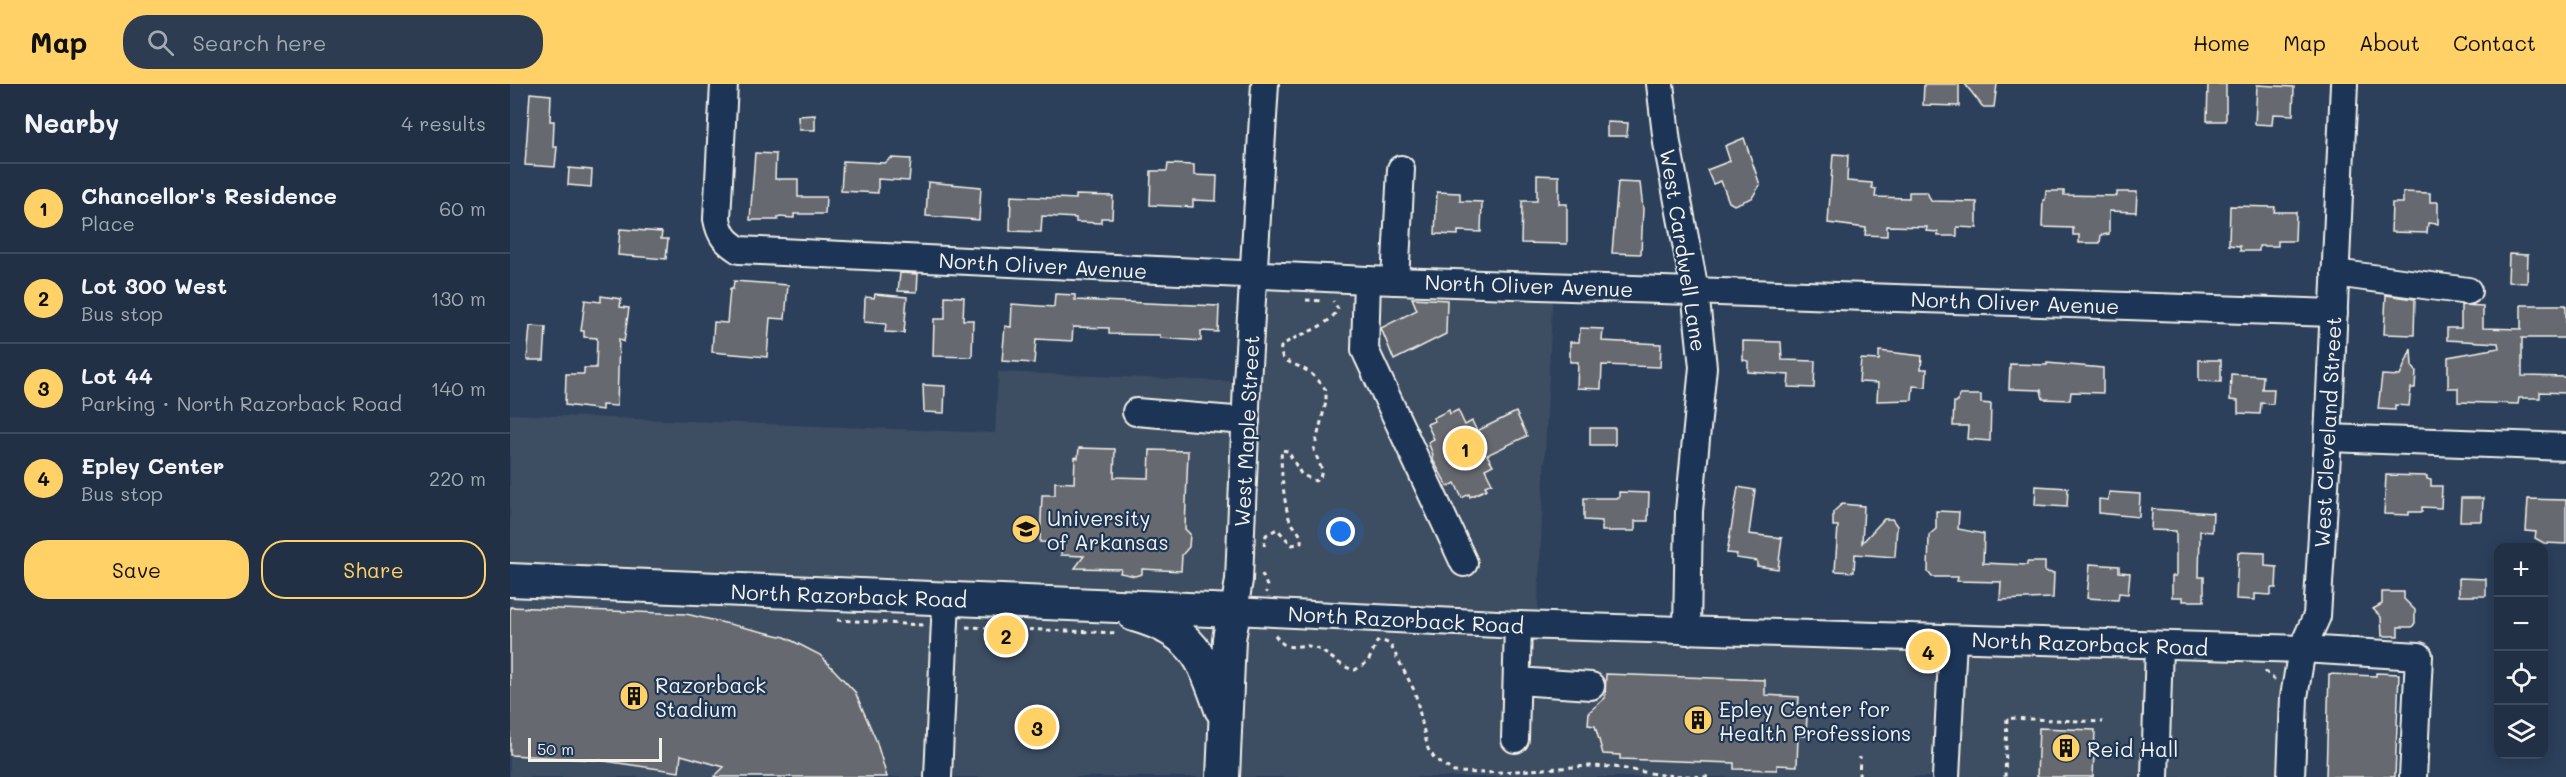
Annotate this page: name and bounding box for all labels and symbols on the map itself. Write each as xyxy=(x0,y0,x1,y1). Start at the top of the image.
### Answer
street label: West Cardwell Lane xyxy=(1655,147,1713,353)
street label: North Oliver Avenue xyxy=(938,246,1148,284)
street label: North Oliver Avenue xyxy=(1424,268,1634,302)
street label: North Oliver Avenue xyxy=(1910,285,2120,319)
street label: West Cleveland Street xyxy=(2307,316,2347,548)
street label: West Maple Street xyxy=(1227,334,1265,528)
pin: 1 xyxy=(1446,426,1484,470)
place label: University of Arkansas xyxy=(1047,504,1169,555)
school or university icon: University of Arkansas xyxy=(1010,513,1042,545)
your location xyxy=(1326,517,1355,546)
street label: North Razorback Road xyxy=(730,577,968,613)
street label: North Razorback Road xyxy=(1287,599,1525,639)
pin: 2 xyxy=(986,612,1026,658)
street label: North Razorback Road xyxy=(1971,625,2209,661)
pin: 4 xyxy=(1908,628,1948,674)
place label: Razorback Stadium xyxy=(655,671,766,722)
building icon: Razorback Stadium xyxy=(618,680,650,712)
place label: Epley Center for Health Professions xyxy=(1719,695,1911,746)
pin: 3 xyxy=(1018,704,1056,750)
building icon: Epley Center for Health Professions xyxy=(1682,704,1714,736)
building icon: Reid Hall xyxy=(2050,732,2082,764)
scale bar xyxy=(528,735,662,762)
place label: Reid Hall xyxy=(2087,735,2179,762)

